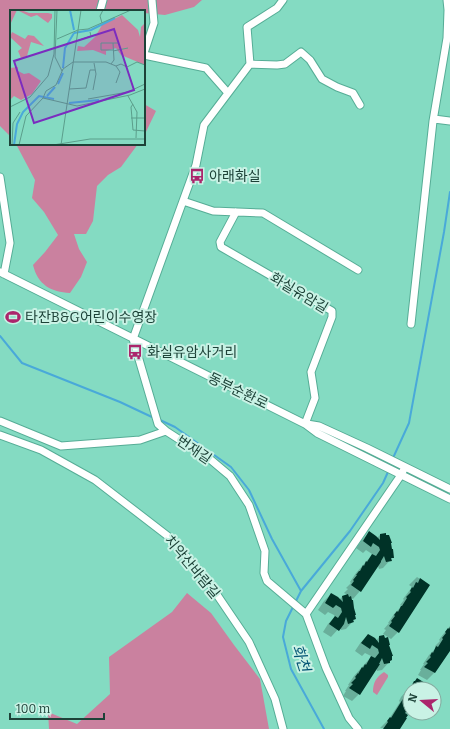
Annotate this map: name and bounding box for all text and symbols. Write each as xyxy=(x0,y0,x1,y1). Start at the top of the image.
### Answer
inset map xyxy=(10,10,145,145)
bus stop icon: 아래화실 xyxy=(188,167,206,185)
place label: 아래화실 xyxy=(209,168,261,185)
street label: 화실유암길 xyxy=(267,269,331,317)
sports icon: 타잔B&G어린이수영장 xyxy=(4,308,22,326)
place label: 타잔B&G어린이수영장 xyxy=(25,309,157,326)
bus stop icon: 화실유암사거리 xyxy=(126,343,144,361)
place label: 화실유암사거리 xyxy=(147,344,237,361)
street label: 동부순환로 xyxy=(205,369,271,413)
street label: 번재길 xyxy=(173,432,215,468)
street label: 치악산바람길 xyxy=(161,532,223,602)
water label: 화천 xyxy=(288,642,315,676)
north arrow xyxy=(402,681,442,721)
text: N xyxy=(405,692,421,704)
scale bar xyxy=(10,695,104,721)
text: 100 m xyxy=(16,702,51,716)

